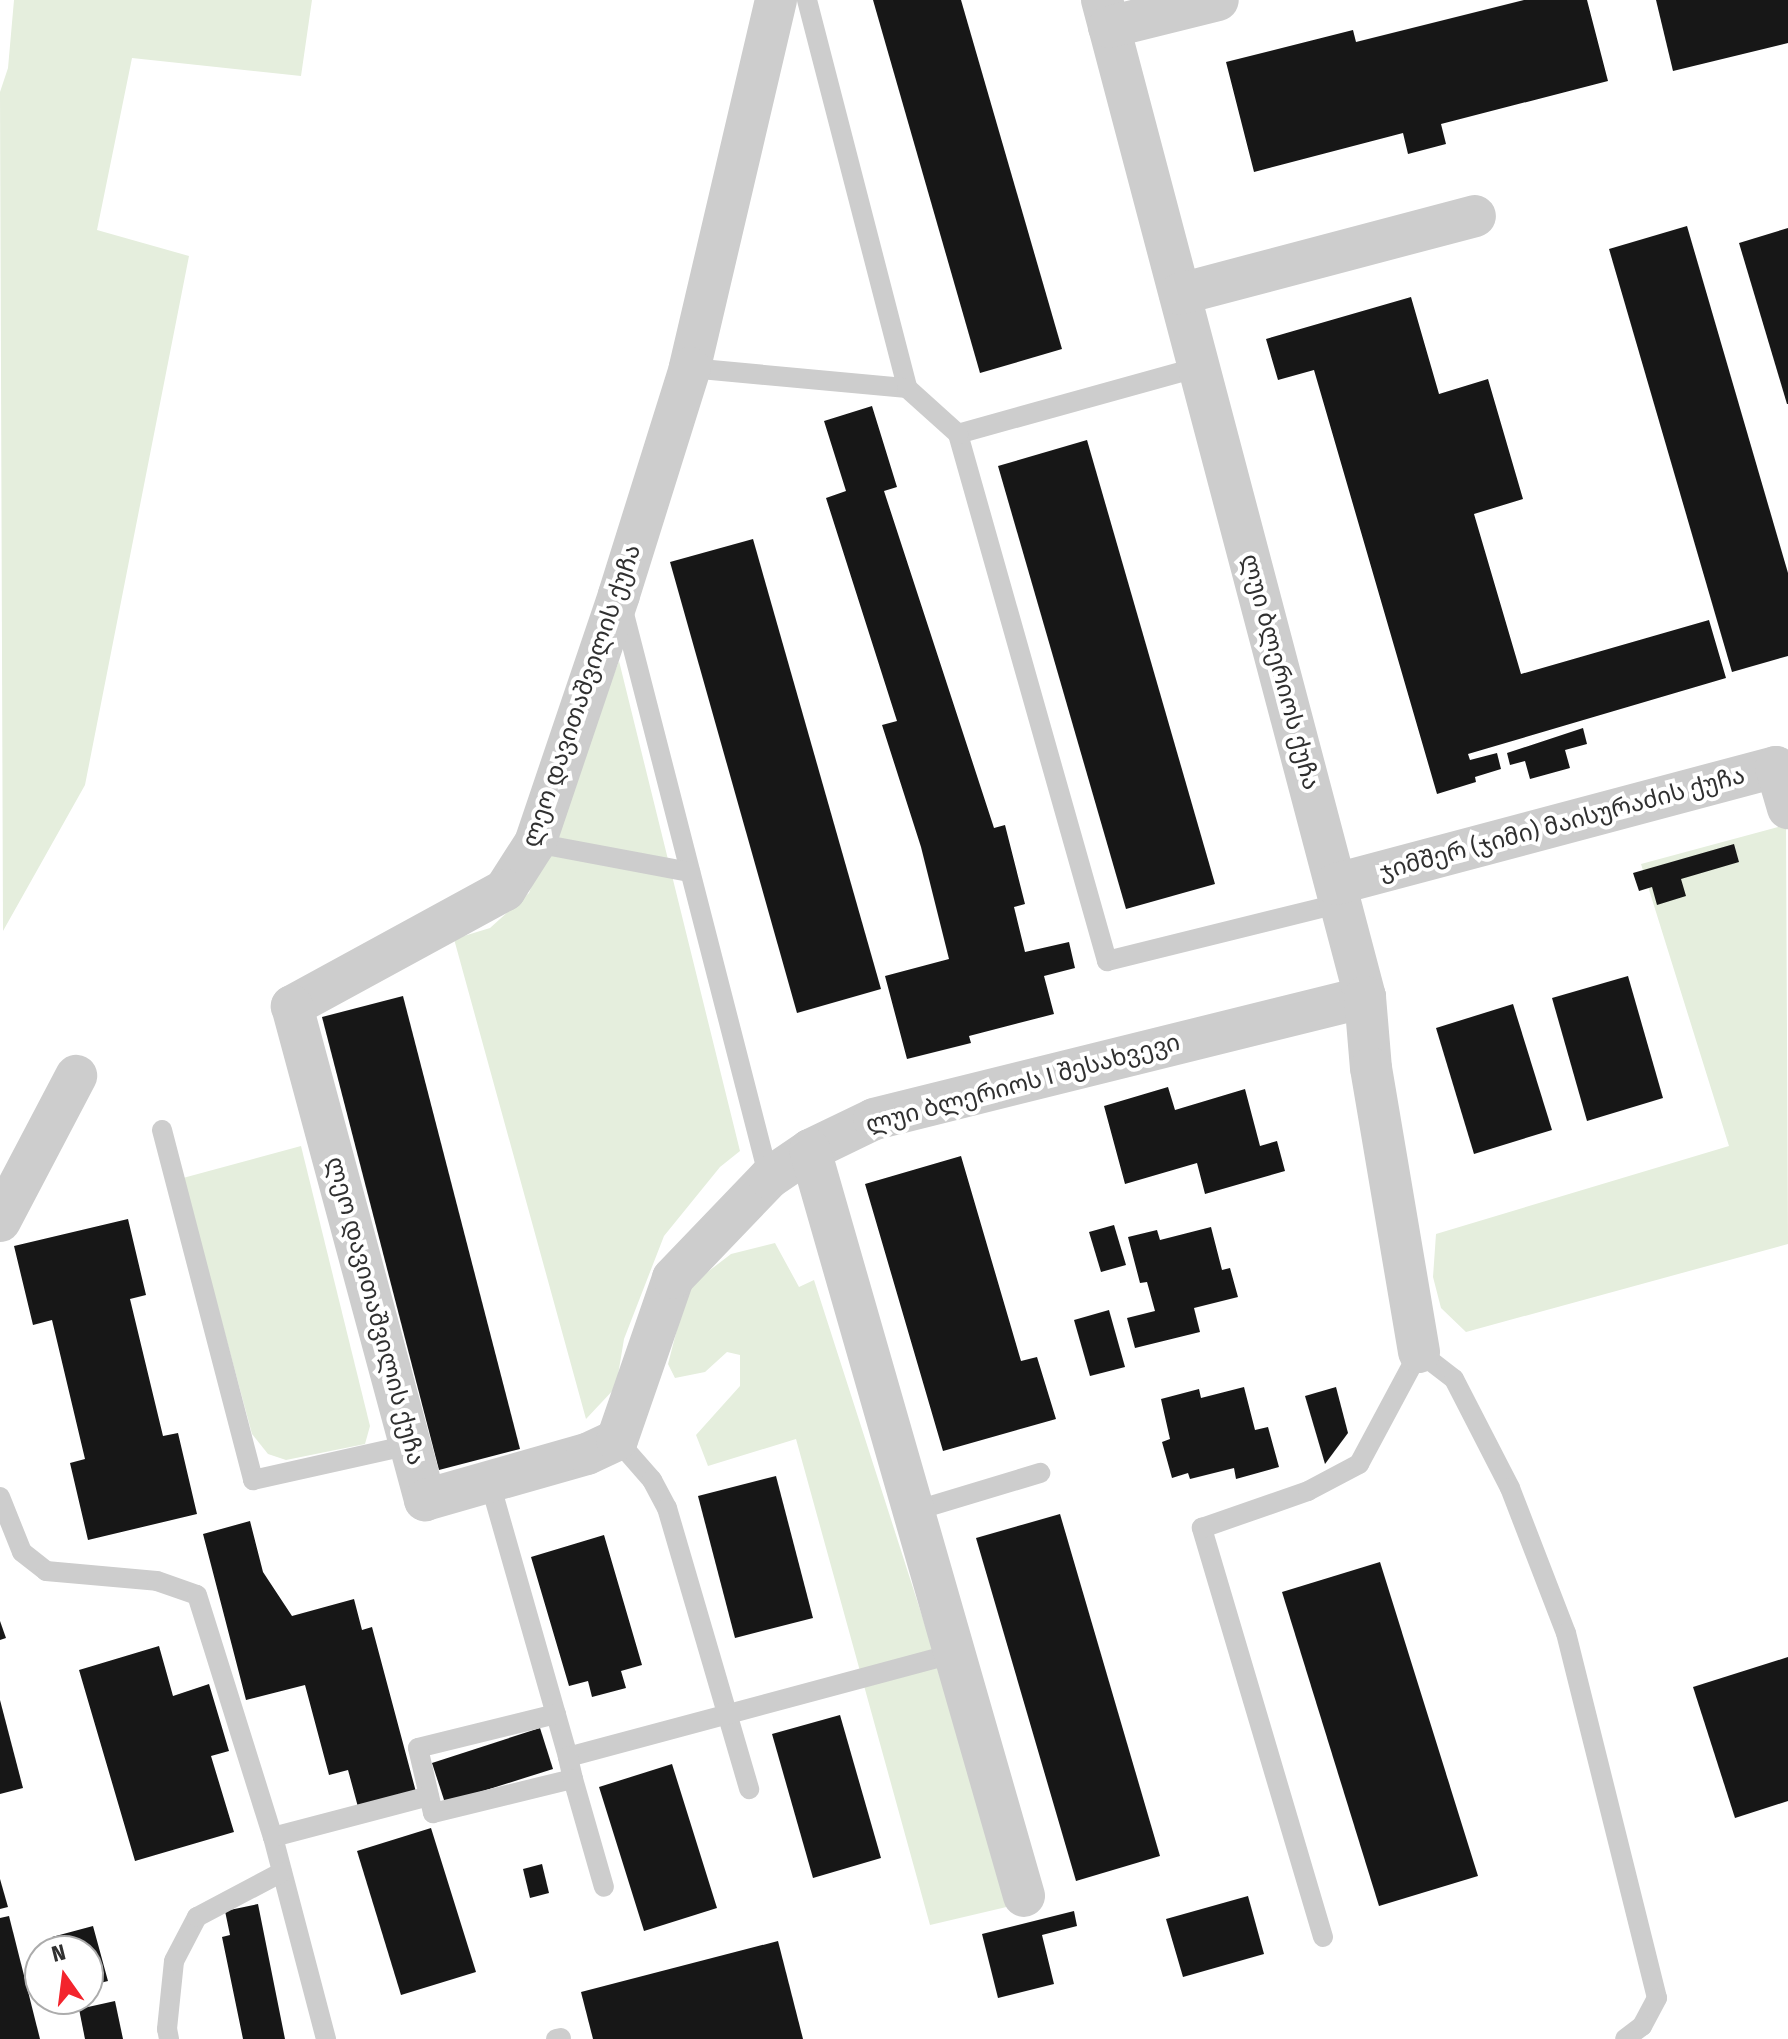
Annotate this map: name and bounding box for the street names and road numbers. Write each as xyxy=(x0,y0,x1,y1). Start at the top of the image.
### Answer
street label: ლეო დავითაშვილის ქუჩა xyxy=(517,541,647,851)
street label: ლუი ბლერიოს ქუჩა xyxy=(1235,551,1325,793)
street label: ჯიმშერ (ჯიმი) მაისურაძის ქუჩა xyxy=(1376,761,1748,887)
street label: ლუი ბლერიოს I შესახვევი xyxy=(863,1028,1183,1140)
street label: ლეო დავითაშვილის ქუჩა xyxy=(320,1154,430,1468)

